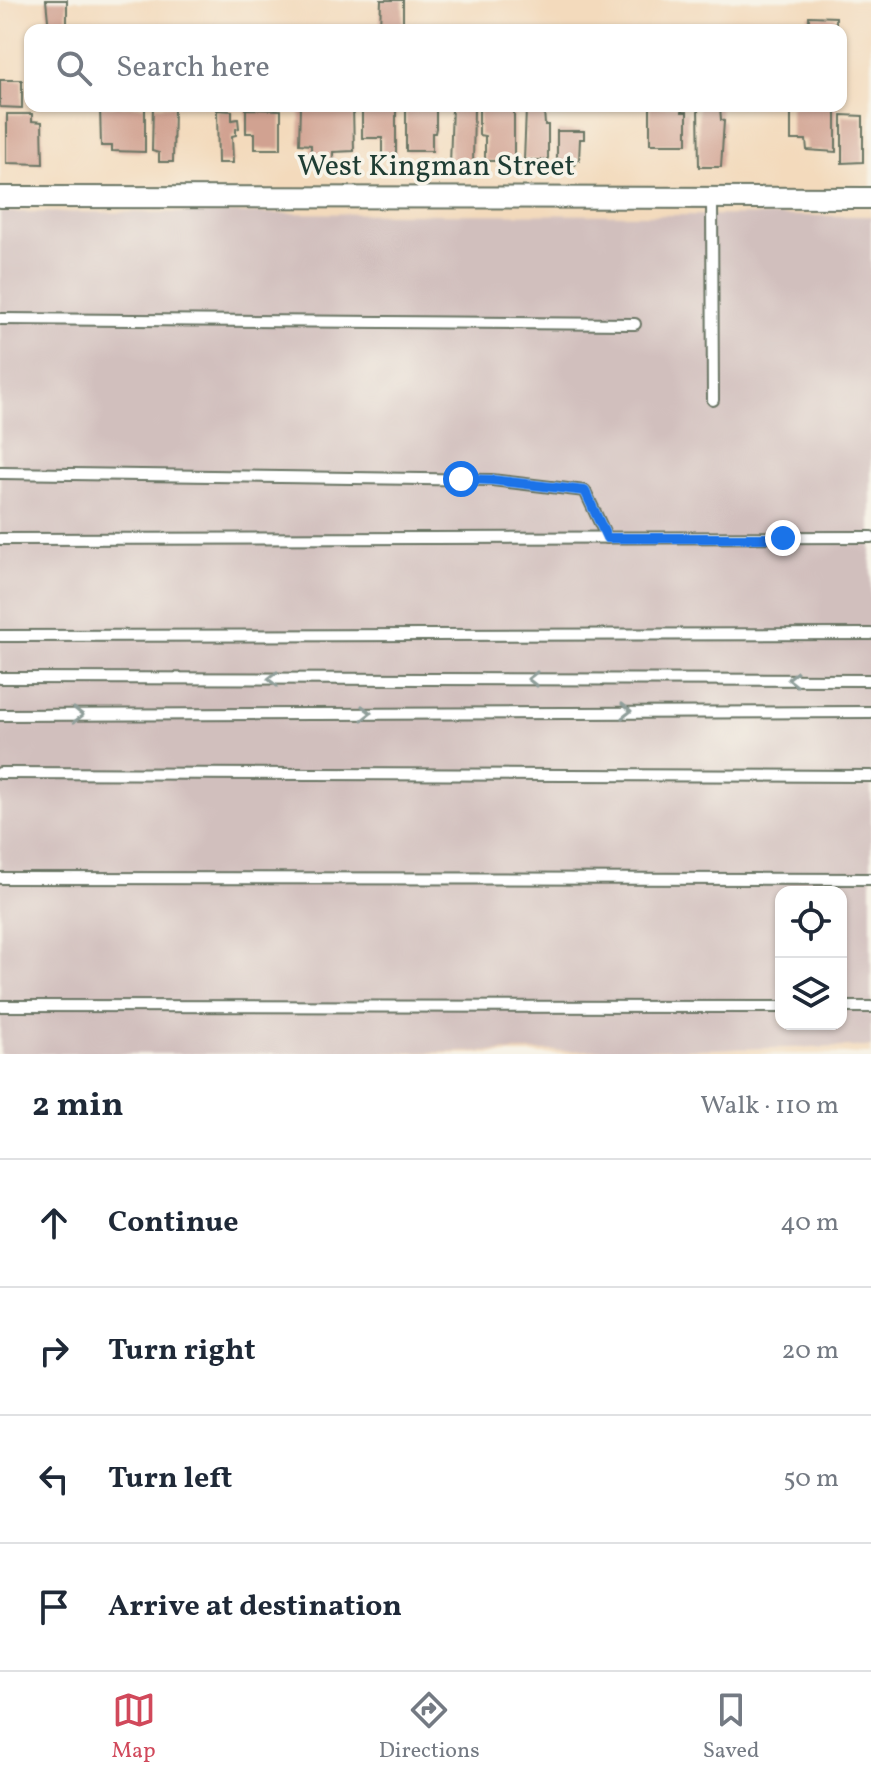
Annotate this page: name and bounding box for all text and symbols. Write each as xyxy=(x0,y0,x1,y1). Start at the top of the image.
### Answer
search box xyxy=(24,24,847,112)
icon: search xyxy=(52,46,96,90)
text: Search here xyxy=(116,47,270,89)
street label: West Kingman Street xyxy=(297,146,575,188)
route start xyxy=(443,461,479,497)
route end xyxy=(765,520,801,556)
one-way arrow xyxy=(266,670,279,688)
one-way arrow xyxy=(526,670,539,688)
one-way arrow xyxy=(786,670,799,688)
one-way arrow xyxy=(620,702,633,720)
one-way arrow xyxy=(360,704,373,721)
one-way arrow xyxy=(72,706,85,723)
map controls xyxy=(775,886,847,1030)
button: locate xyxy=(775,886,847,958)
button: layers xyxy=(775,958,847,1030)
text: 2 min xyxy=(32,1083,124,1130)
text: Walk · 110 m xyxy=(700,1088,839,1124)
icon: ahead xyxy=(32,1201,76,1245)
text: Continue xyxy=(108,1202,239,1244)
text: 40 m xyxy=(780,1205,839,1241)
icon: right xyxy=(32,1329,76,1373)
text: Turn right xyxy=(108,1330,256,1372)
text: 20 m xyxy=(781,1333,839,1369)
icon: left xyxy=(32,1457,76,1501)
text: Turn left xyxy=(108,1458,232,1500)
text: 50 m xyxy=(783,1461,839,1497)
icon: arrive xyxy=(32,1585,76,1629)
text: Arrive at destination xyxy=(108,1586,402,1628)
tab: Map xyxy=(112,1688,156,1767)
tab: Directions xyxy=(379,1688,480,1767)
tab: Saved xyxy=(703,1688,759,1767)

